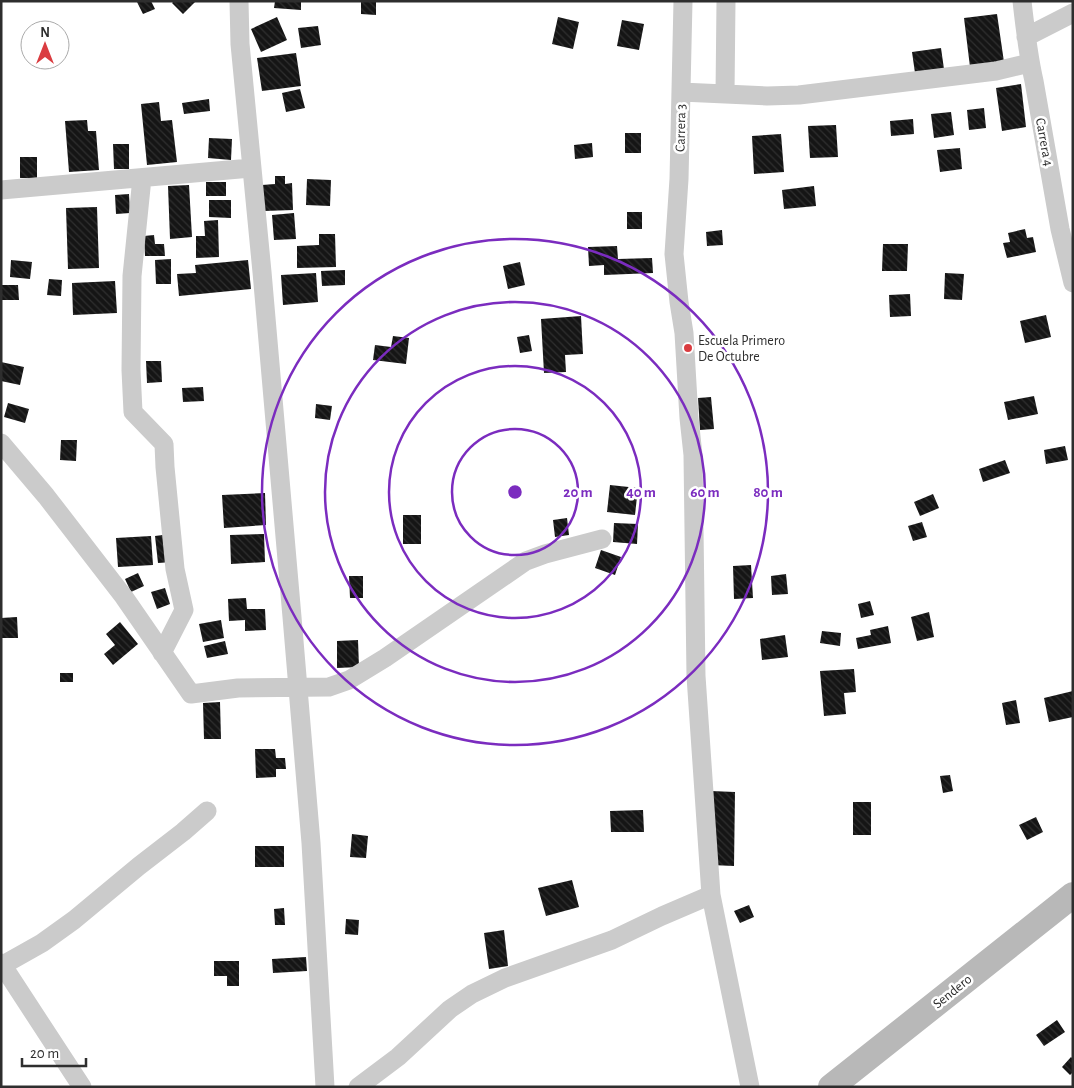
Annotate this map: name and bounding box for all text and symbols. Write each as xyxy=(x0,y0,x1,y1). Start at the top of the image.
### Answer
north arrow xyxy=(20,20,70,70)
text: N xyxy=(40,26,50,40)
street label: Carrera 3 xyxy=(674,104,688,152)
street label: Carrera 4 xyxy=(1033,117,1055,168)
place label: Escuela Primero De Octubre xyxy=(698,334,785,364)
marker: Escuela Primero De Octubre xyxy=(682,342,694,354)
centre of rings xyxy=(506,483,524,501)
text: 20 m xyxy=(563,485,593,500)
text: 40 m xyxy=(626,485,656,500)
text: 60 m xyxy=(690,485,720,500)
text: 80 m xyxy=(753,485,783,500)
street label: Sendero xyxy=(931,972,975,1011)
scale bar xyxy=(22,1036,86,1068)
text: 20 m xyxy=(30,1046,59,1061)

